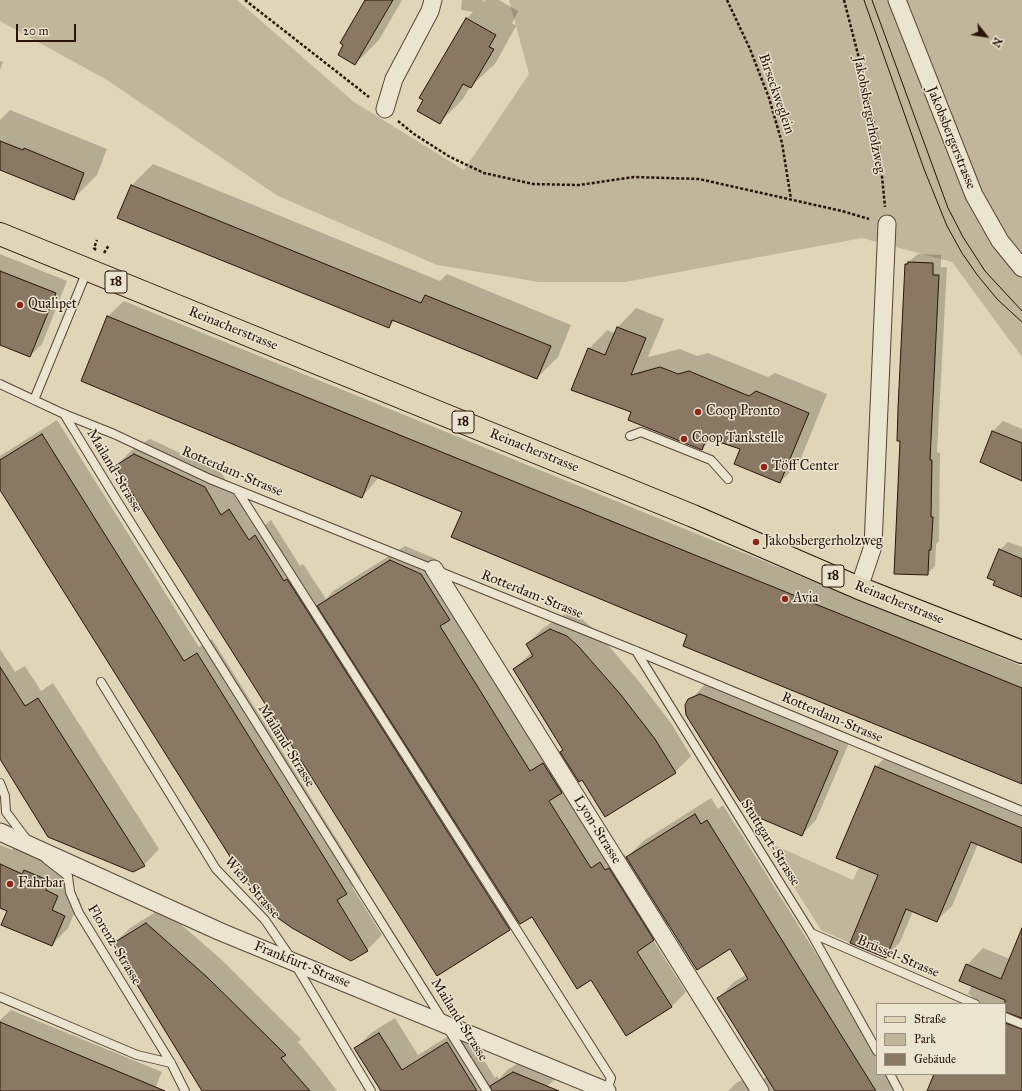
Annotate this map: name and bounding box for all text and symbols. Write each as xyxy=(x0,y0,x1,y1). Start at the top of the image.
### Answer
scale bar xyxy=(18,16,78,42)
north arrow xyxy=(966,16,1006,56)
text: 20 m xyxy=(23,24,49,38)
text: N xyxy=(989,35,1005,50)
street label: Birseckweglein xyxy=(754,52,798,136)
street label: Jakobsbergerholzweg xyxy=(849,55,889,175)
street label: Jakobsbergerstrasse xyxy=(923,84,979,192)
road number: 18 xyxy=(105,271,127,293)
place label: Qualipet xyxy=(28,297,77,313)
marker: Qualipet xyxy=(15,300,25,310)
street label: Reinacherstrasse xyxy=(186,303,280,355)
place label: Coop Pronto xyxy=(706,404,780,420)
marker: Coop Pronto xyxy=(693,407,703,417)
road number: 18 xyxy=(452,411,474,433)
street label: Reinacherstrasse xyxy=(487,425,581,477)
street label: Mailand-Strasse xyxy=(82,426,146,516)
place label: Coop Tankstelle xyxy=(692,431,784,447)
marker: Coop Tankstelle xyxy=(679,434,689,444)
street label: Rotterdam-Strasse xyxy=(179,443,285,501)
place label: Töff Center xyxy=(772,459,839,475)
marker: Töff Center xyxy=(759,462,769,472)
place label: Jakobsbergerholzweg xyxy=(764,534,883,550)
marker: Jakobsbergerholzweg xyxy=(751,537,761,547)
road number: 18 xyxy=(822,565,844,587)
street label: Rotterdam-Strasse xyxy=(479,567,585,623)
street label: Reinacherstrasse xyxy=(852,577,946,629)
place label: Avia xyxy=(793,591,818,607)
marker: Avia xyxy=(780,594,790,604)
street label: Rotterdam-Strasse xyxy=(779,689,885,747)
street label: Mailand-Strasse xyxy=(254,701,318,791)
street label: Lyon-Strasse xyxy=(569,793,625,867)
street label: Stuttgart-Strasse xyxy=(737,797,803,889)
street label: Wien-Strasse xyxy=(221,854,283,922)
place label: Fahrbar xyxy=(18,876,64,892)
marker: Fahrbar xyxy=(5,879,15,889)
street label: Florenz-Strasse xyxy=(83,902,145,988)
street label: Brüssel-Strasse xyxy=(854,932,942,982)
street label: Frankfurt-Strasse xyxy=(251,938,353,992)
street label: Mailand-Strasse xyxy=(427,975,491,1065)
legend xyxy=(876,1003,1006,1075)
text: Straße xyxy=(914,1012,946,1026)
text: Park xyxy=(914,1032,936,1046)
text: Gebäude xyxy=(914,1052,956,1066)

